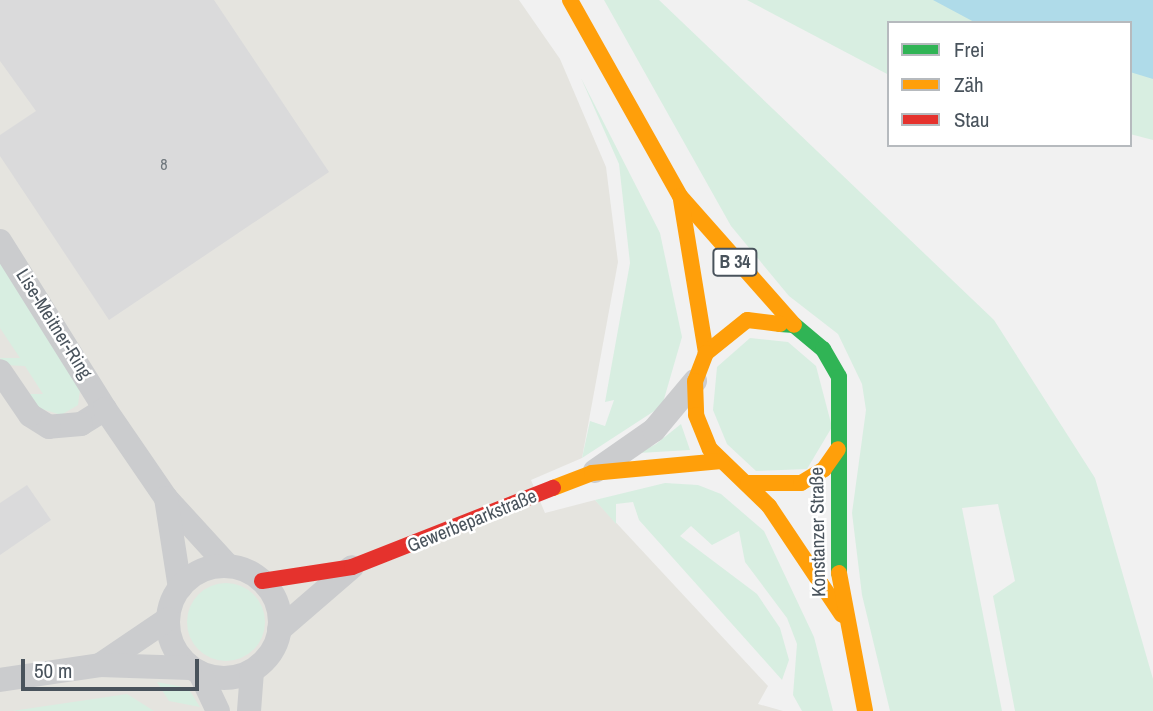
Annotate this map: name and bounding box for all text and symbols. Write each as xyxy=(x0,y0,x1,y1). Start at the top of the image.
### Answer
legend xyxy=(887,21,1132,147)
text: Frei xyxy=(954,35,985,64)
text: Zäh xyxy=(954,70,984,99)
text: Stau xyxy=(954,105,989,134)
house number: 8 xyxy=(160,154,168,174)
road number: B 34 xyxy=(712,248,758,276)
street label: Lise-Meitner-Ring xyxy=(11,265,97,383)
street label: Konstanzer Straße xyxy=(805,467,831,597)
street label: Gewerbeparkstraße xyxy=(404,485,540,557)
scale bar xyxy=(24,644,203,688)
text: 50 m xyxy=(34,656,72,685)

